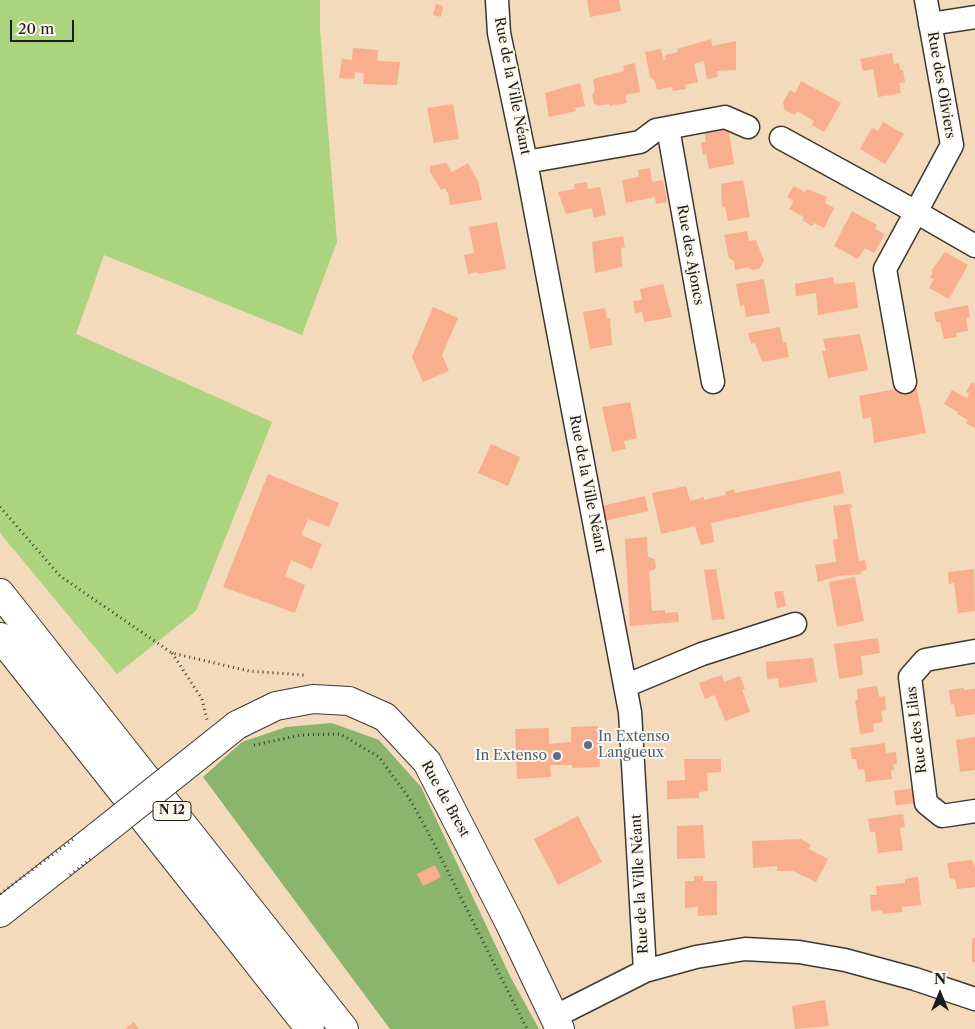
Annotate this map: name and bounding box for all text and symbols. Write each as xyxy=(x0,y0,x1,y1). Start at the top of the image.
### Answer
scale bar xyxy=(12,10,76,42)
street label: Rue de la Ville Néant xyxy=(490,16,534,156)
text: 20 m xyxy=(18,19,54,38)
street label: Rue des Oliviers xyxy=(923,30,959,140)
street label: Rue des Ajoncs xyxy=(673,203,707,307)
street label: Rue de la Ville Néant xyxy=(565,414,609,554)
street label: Rue des Lilas xyxy=(903,685,931,775)
place label: In Extenso Langueux xyxy=(598,729,670,762)
marker: In Extenso Langueux xyxy=(582,739,594,751)
place label: In Extenso xyxy=(475,748,547,764)
marker: In Extenso xyxy=(551,750,563,762)
street label: Rue de Brest xyxy=(417,758,473,840)
road number: N 12 xyxy=(153,801,191,820)
street label: Rue de la Ville Néant xyxy=(628,814,652,954)
north arrow xyxy=(915,969,965,1019)
text: N xyxy=(934,970,946,988)

